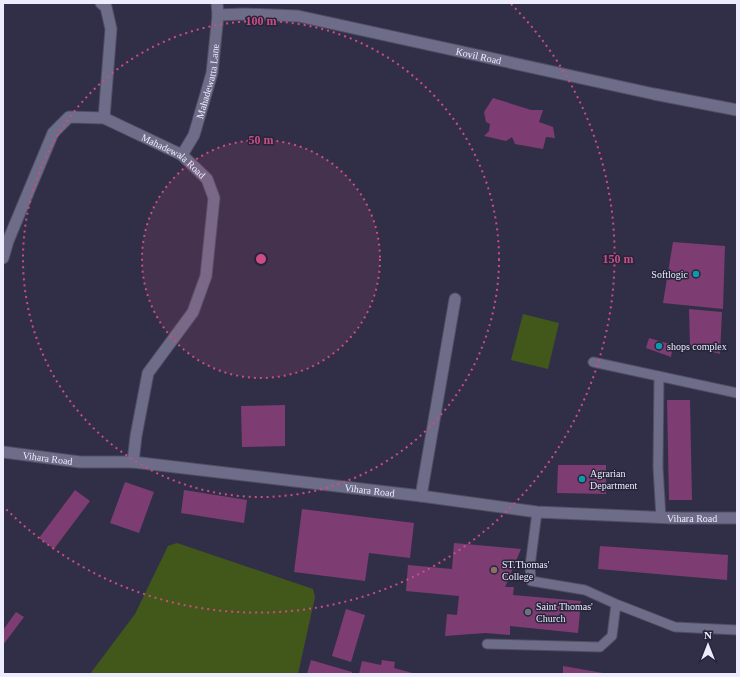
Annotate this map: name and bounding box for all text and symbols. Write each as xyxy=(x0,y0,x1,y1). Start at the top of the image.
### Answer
text: 100 m xyxy=(246,14,277,28)
street label: Mahadewatta Lane xyxy=(194,43,221,120)
street label: Kovil Road xyxy=(455,45,503,66)
street label: Mahadewala Road xyxy=(140,131,208,180)
text: 50 m xyxy=(249,133,274,147)
centre of rings xyxy=(254,252,268,266)
text: 150 m xyxy=(603,252,634,266)
place label: Softlogic xyxy=(651,269,689,280)
marker: Softlogic xyxy=(691,269,701,279)
marker: shops complex xyxy=(654,341,664,351)
place label: shops complex xyxy=(667,341,727,352)
street label: Vihara Road xyxy=(22,449,73,466)
place label: Agrarian Department xyxy=(590,468,637,491)
marker: Agrarian Department xyxy=(577,474,587,484)
street label: Vihara Road xyxy=(344,482,395,498)
street label: Vihara Road xyxy=(667,512,717,524)
place label: ST.Thomas' College xyxy=(502,559,550,582)
marker: ST.Thomas' College xyxy=(489,565,499,575)
place label: Saint Thomas' Church xyxy=(536,601,593,624)
marker: Saint Thomas' Church xyxy=(523,607,533,617)
north arrow xyxy=(688,625,728,665)
text: N xyxy=(704,629,712,641)

